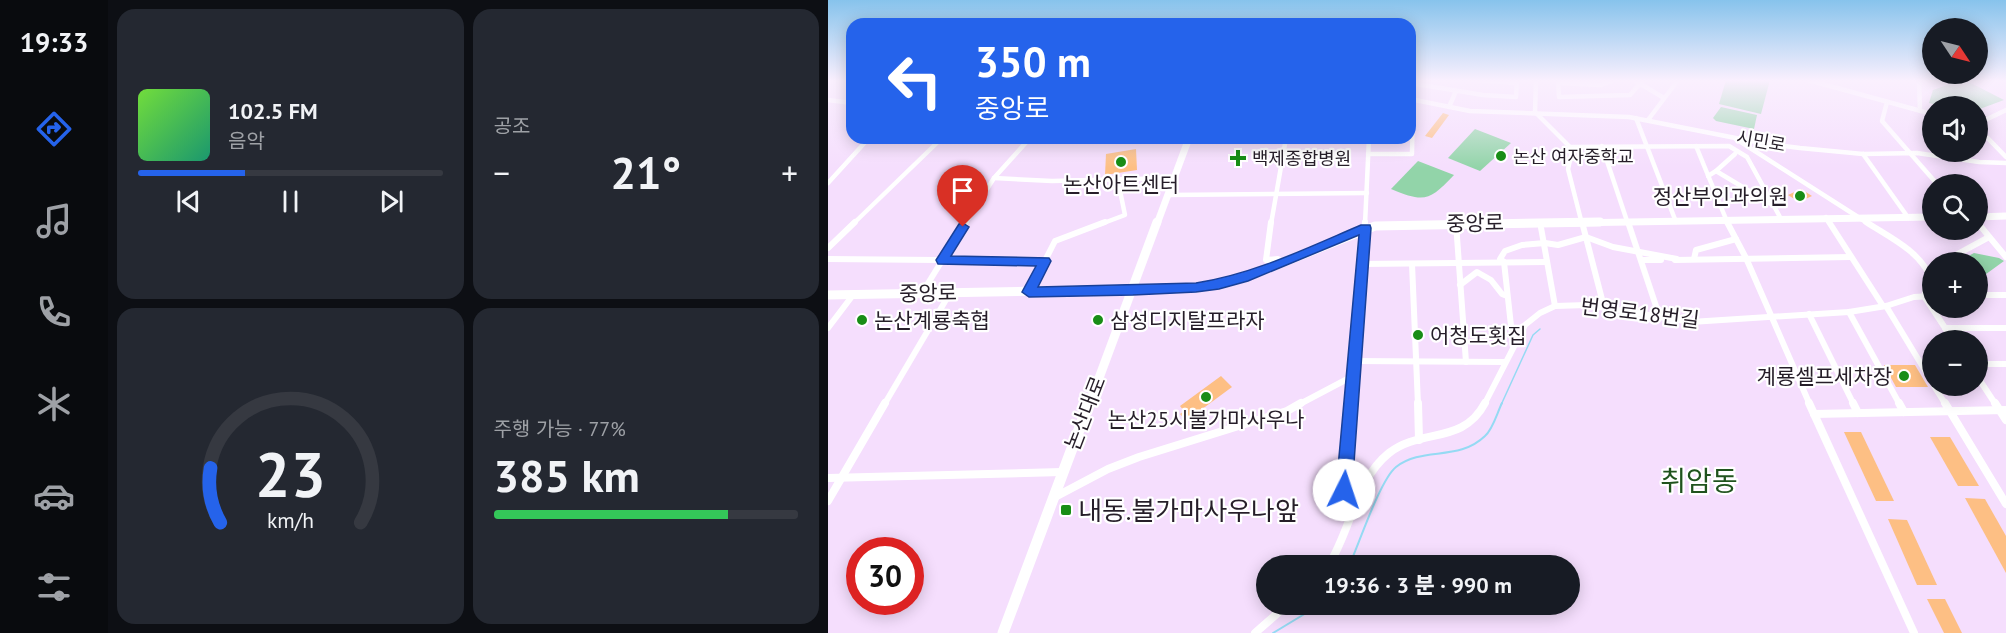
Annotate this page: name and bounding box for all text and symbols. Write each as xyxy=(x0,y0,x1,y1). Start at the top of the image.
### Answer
north arrow xyxy=(1922,18,1988,84)
map controls xyxy=(1922,18,1988,396)
text: 19:33 xyxy=(20,25,88,59)
text: 350 m xyxy=(975,34,1091,89)
icon: left xyxy=(876,42,954,120)
text: 중앙로 xyxy=(975,91,1050,125)
button: sound xyxy=(1922,96,1988,162)
text: 102.5 FM xyxy=(228,97,318,125)
icon: directions xyxy=(33,108,75,150)
text: 공조 xyxy=(494,113,530,139)
street label: 시민로 xyxy=(1735,125,1787,157)
text: 음악 xyxy=(228,128,265,154)
text: 21° xyxy=(610,143,681,201)
place label: 논산 여자중학교 xyxy=(1513,145,1634,168)
place label: 백제종합병원 xyxy=(1252,147,1351,170)
marker: 백제종합병원 xyxy=(1229,149,1247,167)
marker: 논산 여자중학교 xyxy=(1494,149,1508,163)
text: − xyxy=(494,151,510,194)
text: + xyxy=(781,151,798,194)
marker: 논산아트센터 xyxy=(1114,155,1128,169)
pin xyxy=(937,165,988,227)
place label: 논산아트센터 xyxy=(1063,171,1179,198)
icon: arrive xyxy=(946,174,979,207)
button: search xyxy=(1922,174,1988,240)
place label: 정산부인과의원 xyxy=(1653,183,1788,210)
icon: previous xyxy=(172,185,205,218)
icon: pause xyxy=(274,185,307,218)
icon: next xyxy=(375,185,408,218)
marker: 정산부인과의원 xyxy=(1793,189,1807,203)
icon: music xyxy=(33,200,75,242)
street label: 중앙로 xyxy=(1446,209,1504,237)
button: + xyxy=(1922,252,1988,318)
street label: 중앙로 xyxy=(899,279,957,307)
icon: phone xyxy=(33,291,75,333)
street label: 번영로18번길 xyxy=(1579,292,1701,334)
place label: 논산계룡축협 xyxy=(874,307,990,334)
place label: 삼성디지탈프라자 xyxy=(1110,307,1265,334)
marker: 논산계룡축협 xyxy=(855,313,869,327)
marker: 삼성디지탈프라자 xyxy=(1091,313,1105,327)
place label: 어청도횟집 xyxy=(1430,322,1527,349)
marker: 어청도횟집 xyxy=(1411,328,1425,342)
button: − xyxy=(1922,330,1988,396)
place label: 계룡셀프세차장 xyxy=(1757,363,1892,390)
marker: 계룡셀프세차장 xyxy=(1897,369,1911,383)
street label: 논산대로 xyxy=(1059,372,1111,454)
icon: climate xyxy=(33,383,75,425)
marker: 논산25시불가마사우나 xyxy=(1199,390,1213,404)
place label: 논산25시불가마사우나 xyxy=(1108,406,1304,433)
text: 주행 가능 · 77% xyxy=(494,416,626,442)
text: 23 xyxy=(255,433,326,514)
text: 385 km xyxy=(494,446,640,504)
position arrow xyxy=(1312,458,1376,522)
district label: 취암동 xyxy=(1660,462,1738,499)
icon: car xyxy=(33,475,75,517)
place label: 내동.불가마사우나앞 xyxy=(1078,494,1299,527)
marker: 내동.불가마사우나앞 xyxy=(1059,503,1073,517)
text: km/h xyxy=(267,506,314,534)
speed limit sign: 30 xyxy=(846,537,924,615)
icon: filters xyxy=(33,566,75,608)
text: 19:36 · 3 분 · 990 m xyxy=(1324,571,1512,599)

